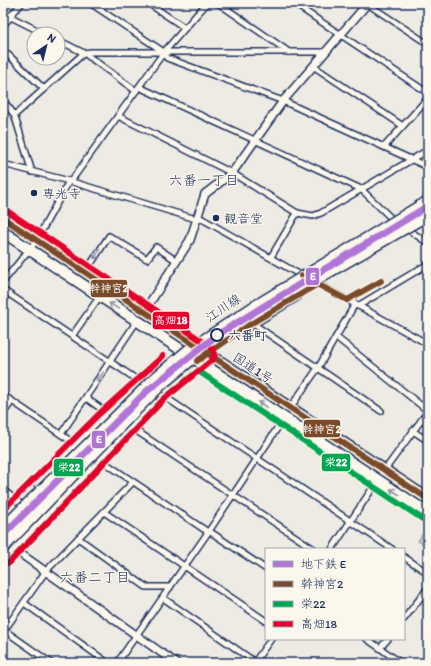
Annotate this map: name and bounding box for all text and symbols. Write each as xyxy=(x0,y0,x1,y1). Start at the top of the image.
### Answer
north arrow xyxy=(26,26,66,66)
text: N xyxy=(45,31,58,46)
district label: 六番一丁目 xyxy=(169,172,239,189)
place label: 専光寺 xyxy=(42,186,81,201)
marker: 専光寺 xyxy=(29,188,39,198)
place label: 観音堂 xyxy=(224,211,263,226)
marker: 観音堂 xyxy=(211,213,221,223)
one-way arrow xyxy=(93,248,101,259)
line badge: E xyxy=(305,267,320,286)
text: E xyxy=(310,270,316,283)
line badge: 幹神宮2 xyxy=(90,279,128,298)
text: 幹神宮2 xyxy=(90,282,129,295)
street label: 江川線 xyxy=(203,290,244,325)
one-way arrow xyxy=(109,302,120,310)
line badge: 高畑18 xyxy=(152,311,190,330)
text: 高畑18 xyxy=(154,314,188,327)
marker: 六番町 xyxy=(210,328,224,342)
place label: 六番町 xyxy=(228,328,267,343)
street label: 国道1号 xyxy=(230,349,276,387)
one-way arrow xyxy=(96,371,104,382)
one-way arrow xyxy=(258,400,269,409)
line badge: 幹神宮2 xyxy=(303,419,341,438)
text: 幹神宮2 xyxy=(303,423,342,436)
line badge: E xyxy=(91,430,106,449)
text: E xyxy=(96,433,102,446)
line badge: 栄22 xyxy=(321,453,351,472)
text: 栄22 xyxy=(325,456,347,469)
line badge: 栄22 xyxy=(53,458,84,477)
text: 栄22 xyxy=(58,461,80,474)
one-way arrow xyxy=(390,487,401,496)
legend xyxy=(265,548,405,640)
text: 地下鉄 E xyxy=(301,557,347,571)
district label: 六番二丁目 xyxy=(60,569,130,586)
text: 幹神宮2 xyxy=(301,577,344,591)
text: 栄22 xyxy=(301,597,326,611)
text: 高畑18 xyxy=(301,617,338,631)

